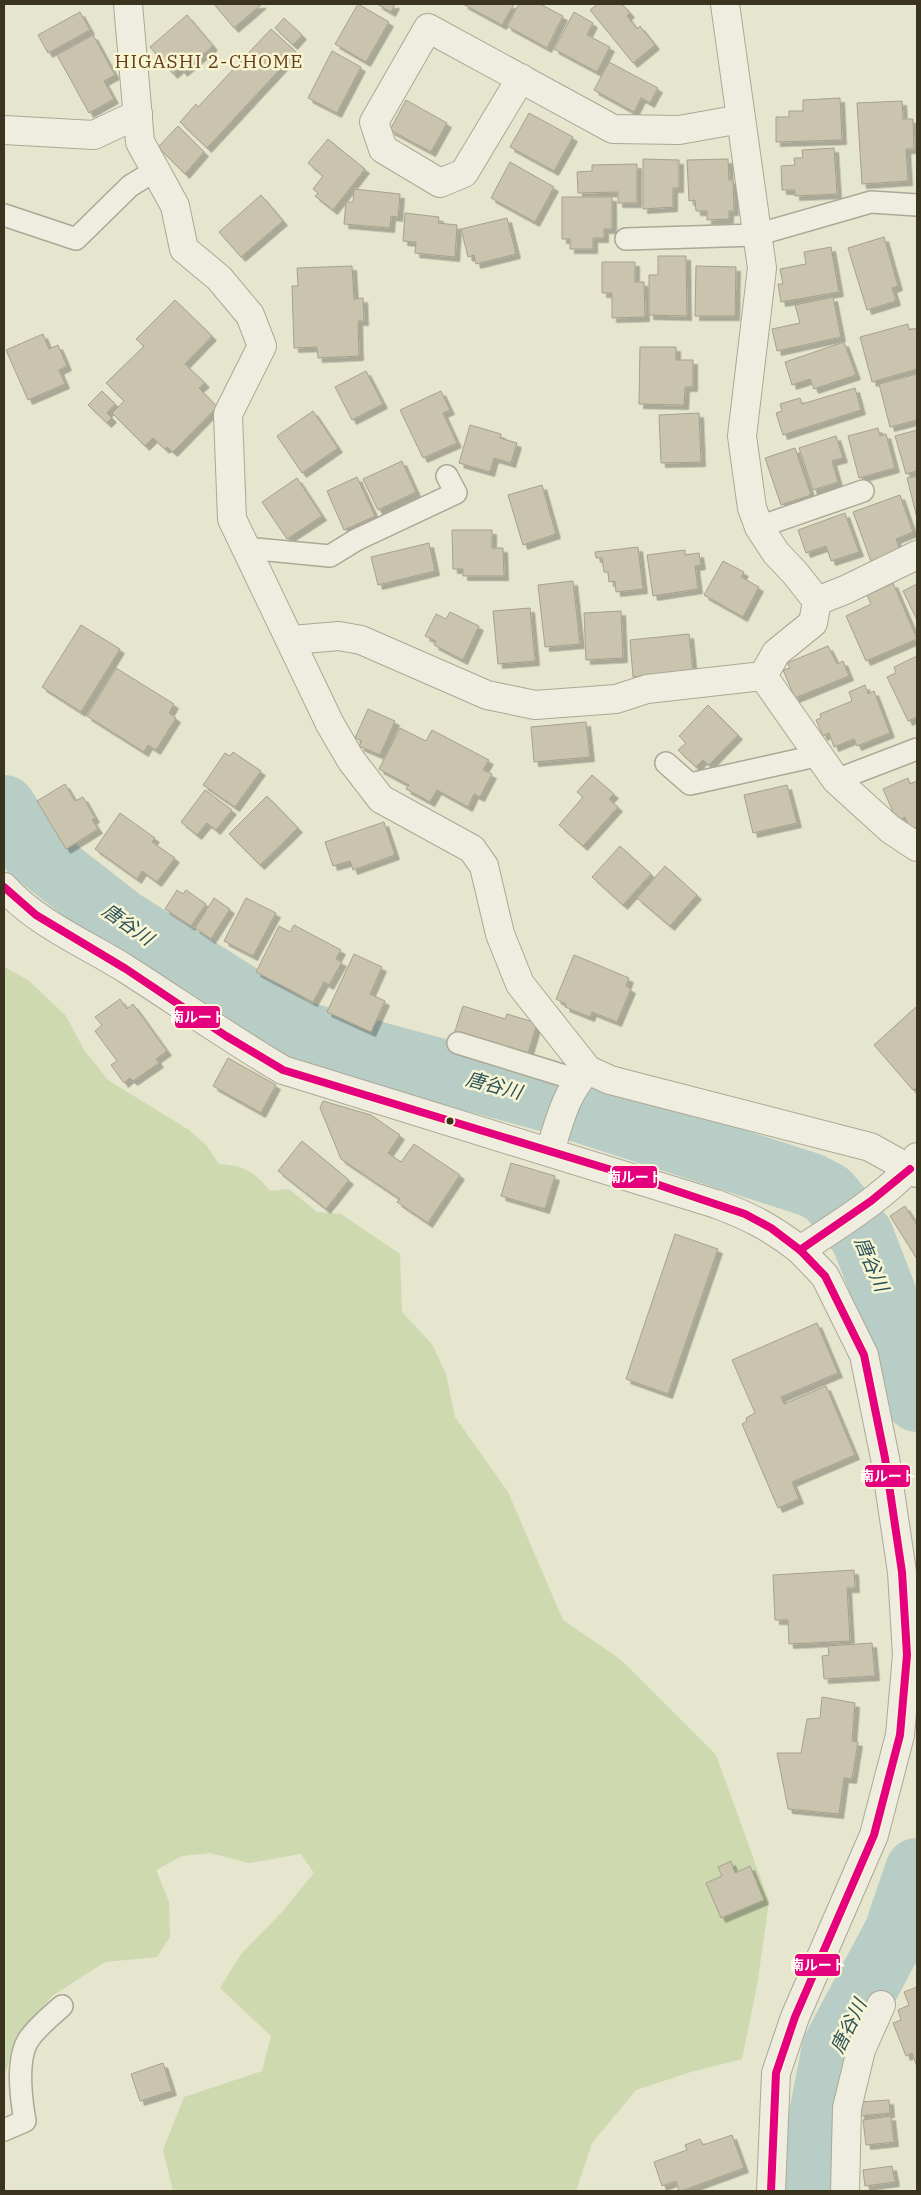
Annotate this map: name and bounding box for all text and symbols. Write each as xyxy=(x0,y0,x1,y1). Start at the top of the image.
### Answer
district label: HIGASHI 2-CHOME xyxy=(114,49,304,73)
water label: 唐谷川 xyxy=(98,898,160,951)
line badge: 南ルート xyxy=(174,1005,221,1029)
text: 南ルート xyxy=(170,1008,226,1026)
water label: 唐谷川 xyxy=(463,1066,527,1104)
unlabelled marker xyxy=(445,1116,455,1126)
line badge: 南ルート xyxy=(611,1165,658,1189)
text: 南ルート xyxy=(607,1168,663,1186)
water label: 唐谷川 xyxy=(850,1233,895,1297)
line badge: 南ルート xyxy=(864,1464,911,1488)
text: 南ルート xyxy=(860,1467,916,1485)
line badge: 南ルート xyxy=(794,1953,841,1977)
text: 南ルート xyxy=(790,1956,846,1974)
water label: 唐谷川 xyxy=(825,1993,872,2057)

